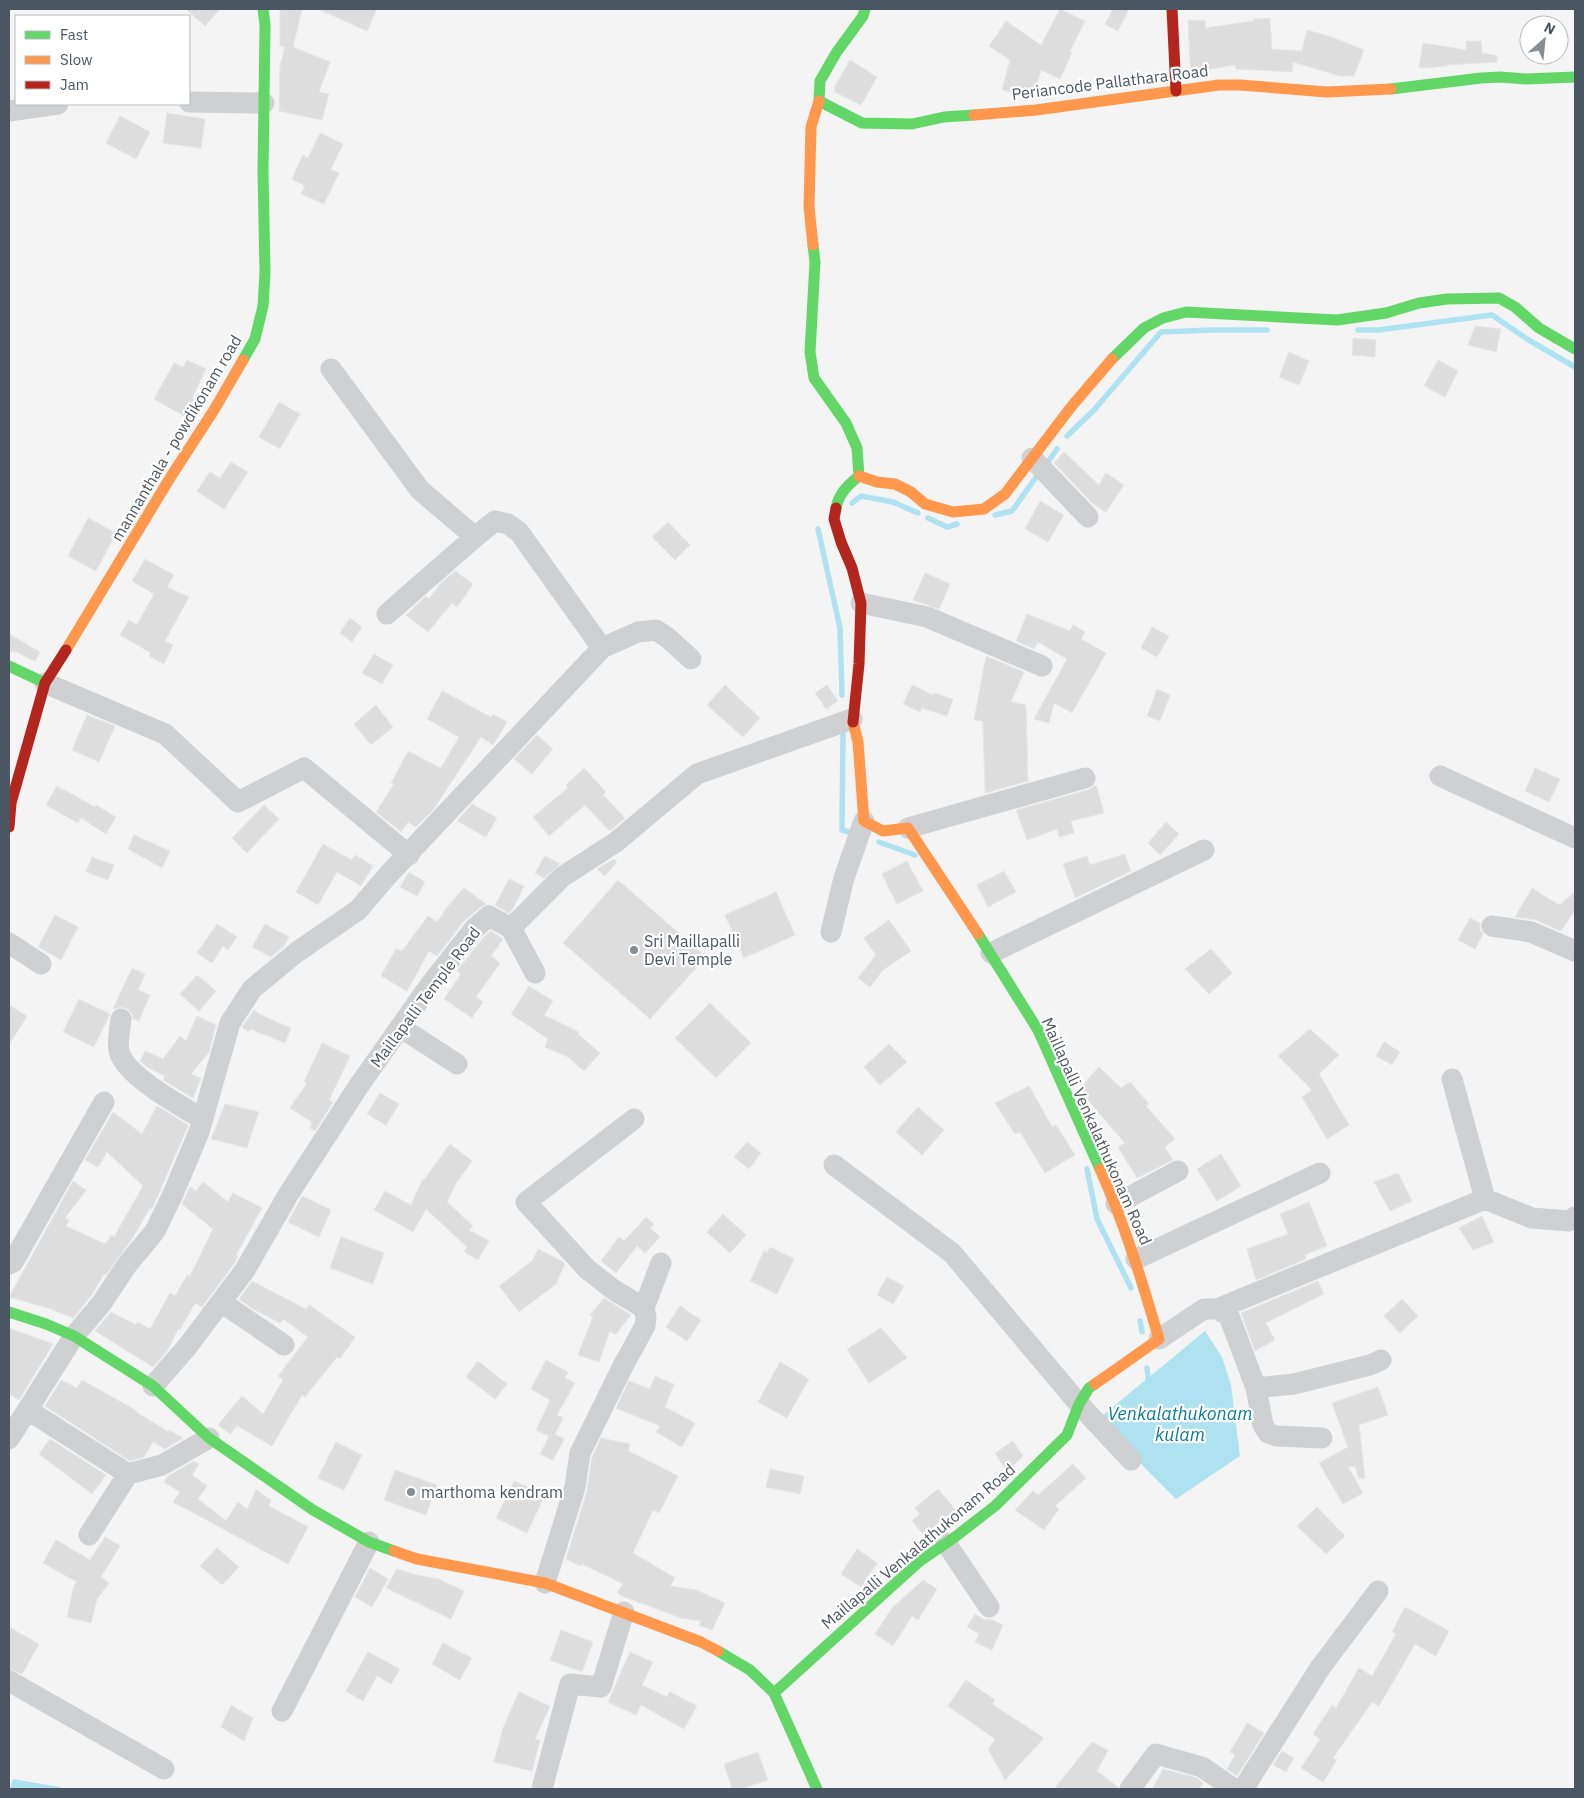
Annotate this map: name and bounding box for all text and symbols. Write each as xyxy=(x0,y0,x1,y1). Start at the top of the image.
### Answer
legend xyxy=(15,15,190,105)
north arrow xyxy=(1519,15,1569,65)
text: N xyxy=(1541,18,1559,39)
text: Fast xyxy=(60,25,88,44)
text: Slow xyxy=(60,50,93,69)
street label: Periancode Pallathara Road xyxy=(1011,60,1209,104)
text: Jam xyxy=(60,75,89,94)
street label: mannanthala - powdikonam road xyxy=(106,331,246,545)
street label: Maillapalli Temple Road xyxy=(366,923,484,1071)
place label: Sri Maillapalli Devi Temple xyxy=(644,931,740,969)
marker: Sri Maillapalli Devi Temple xyxy=(628,944,640,956)
street label: Maillapalli Venkalathukonam Road xyxy=(1038,1014,1156,1248)
water label: Venkalathukonam kulam xyxy=(1107,1402,1253,1446)
street label: Maillapalli Venkalathukonam Road xyxy=(817,1459,1019,1633)
place label: marthoma kendram xyxy=(421,1482,563,1502)
marker: marthoma kendram xyxy=(405,1486,417,1498)

